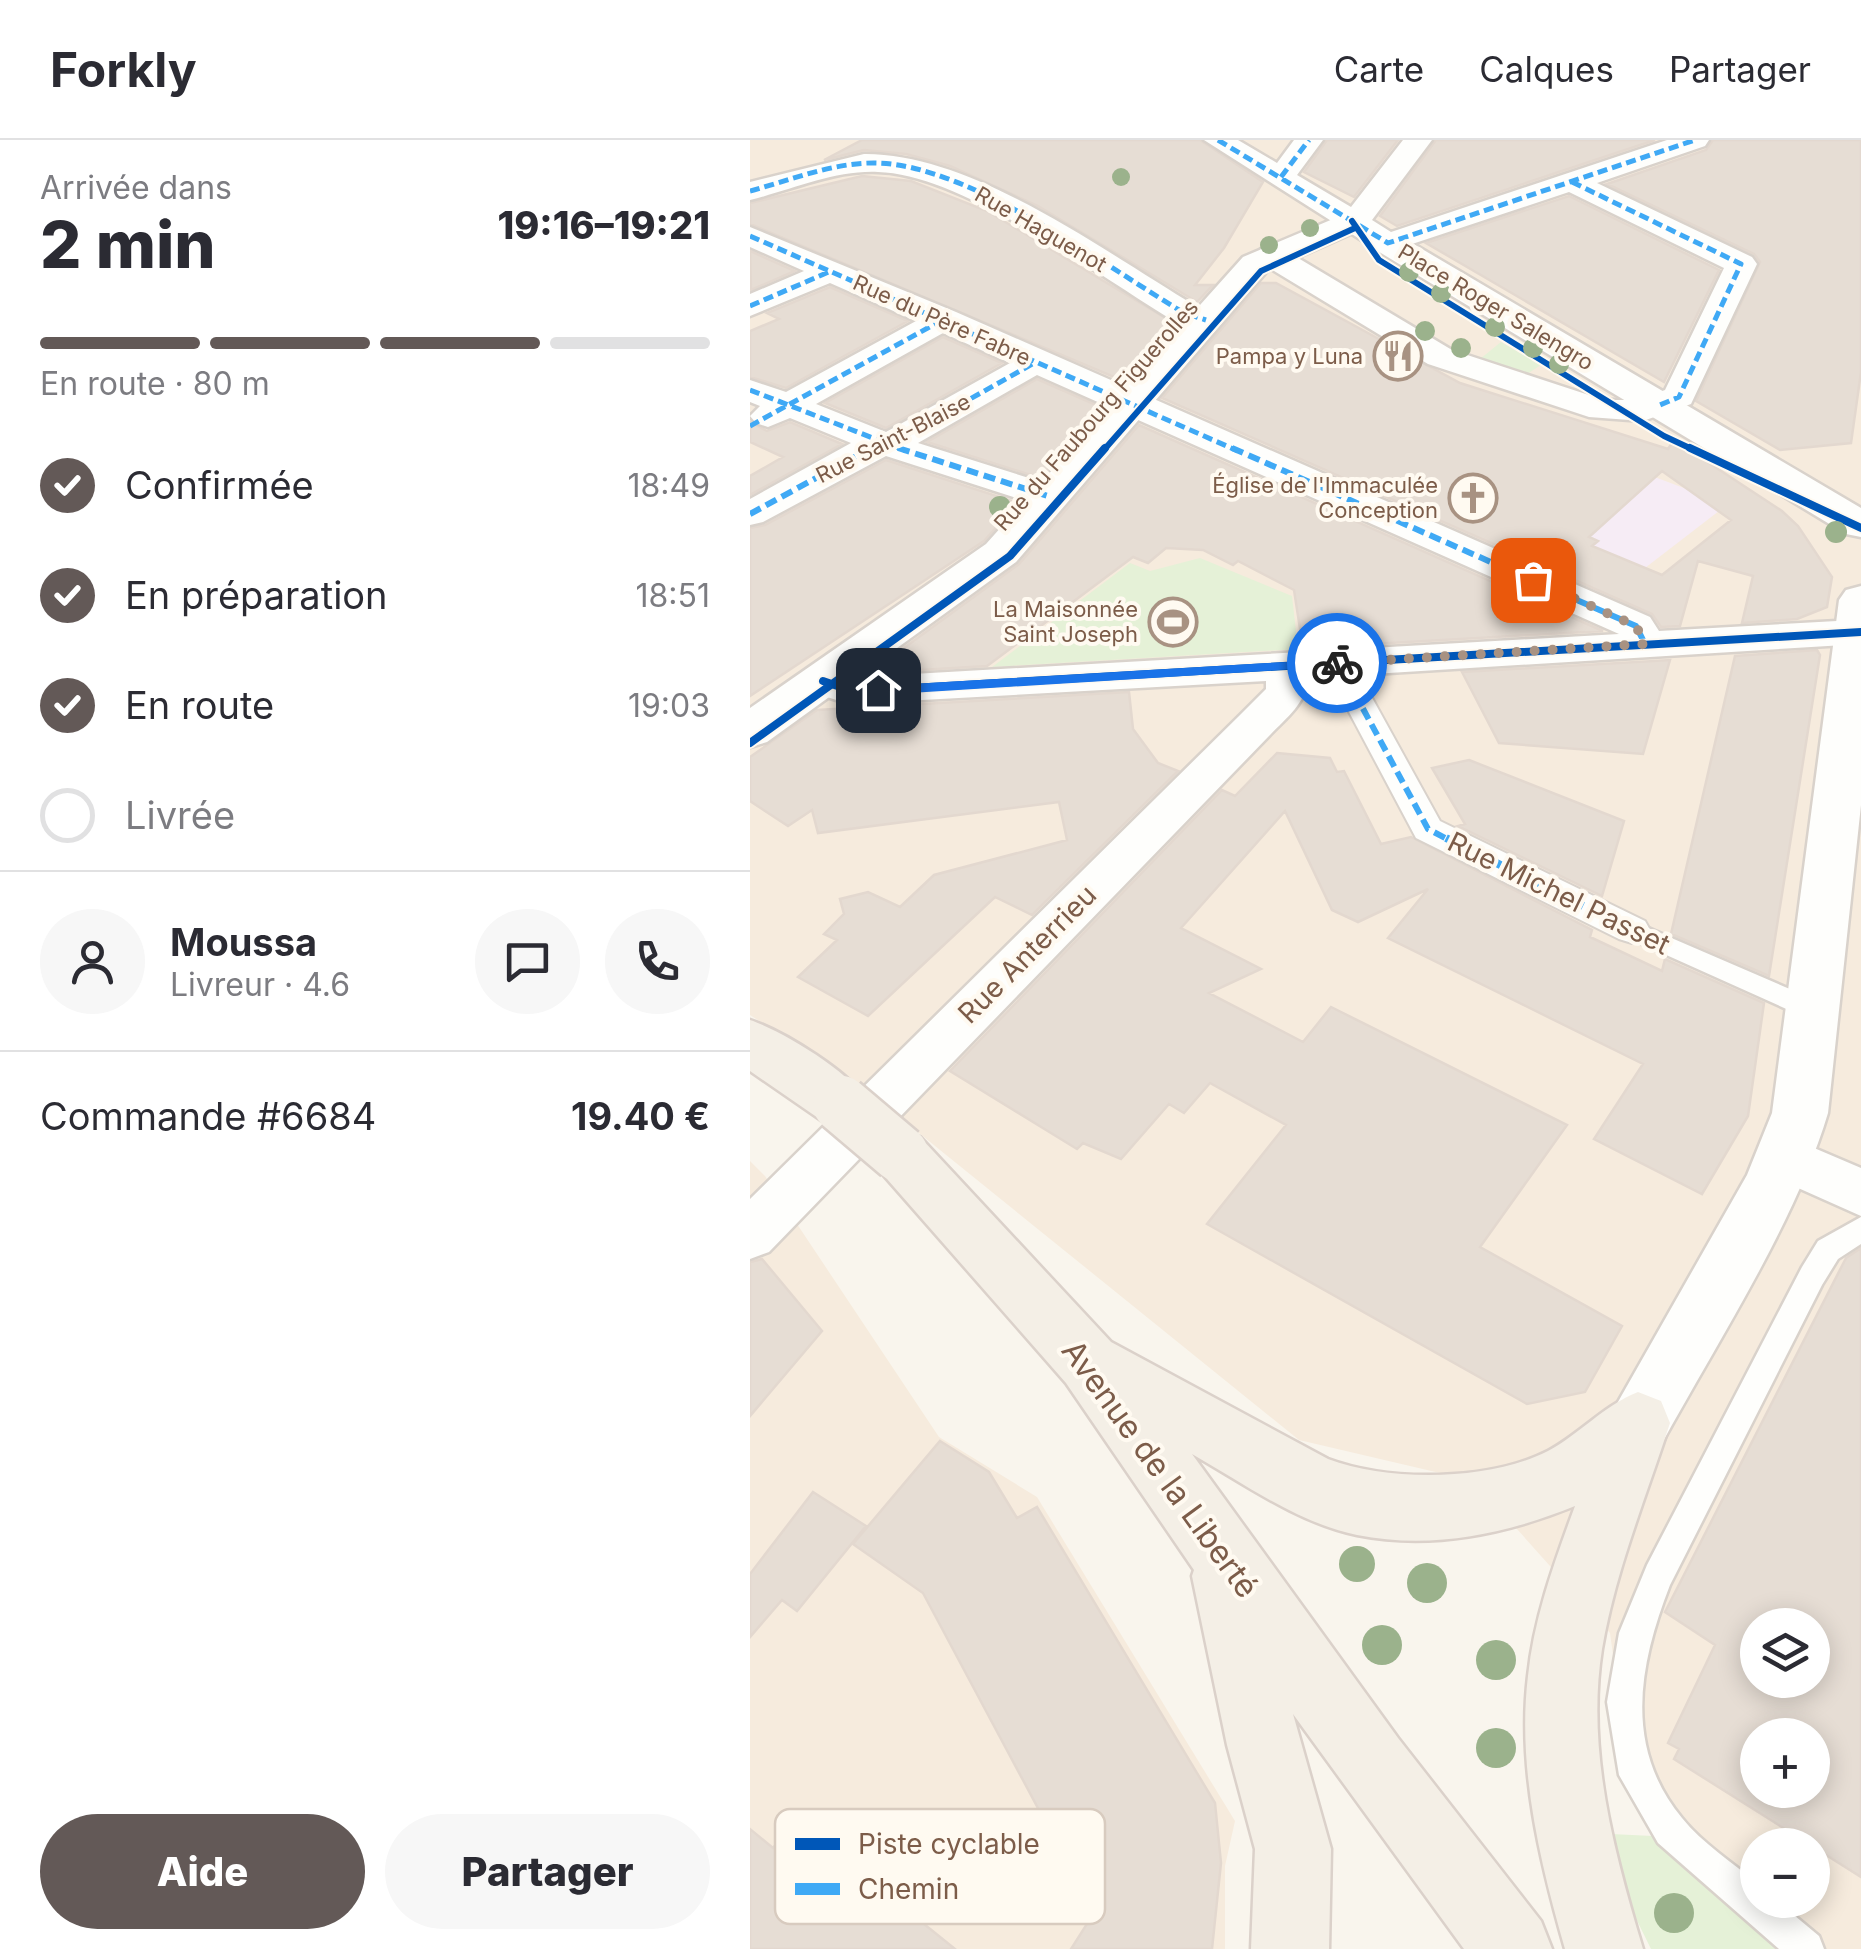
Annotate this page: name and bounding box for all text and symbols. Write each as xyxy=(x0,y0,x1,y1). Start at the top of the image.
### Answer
text: Forkly xyxy=(50,40,197,99)
text: Carte xyxy=(1334,48,1424,90)
text: Calques xyxy=(1479,48,1614,90)
text: Partager xyxy=(1669,48,1811,90)
text: Arrivée dans xyxy=(40,168,232,207)
street label: Rue Haguenot xyxy=(971,181,1111,277)
text: 19:16–19:21 xyxy=(497,202,710,248)
text: 2 min xyxy=(40,205,216,284)
street label: Place Roger Salengro xyxy=(1394,238,1598,376)
street label: Rue du Père Fabre xyxy=(849,269,1035,371)
street label: Rue du Faubourg Figuerolles xyxy=(989,294,1203,536)
restaurant icon: Pampa y Luna xyxy=(1372,330,1424,382)
place label: Pampa y Luna xyxy=(1216,343,1363,369)
text: En route · 80 m xyxy=(40,364,270,403)
street label: Rue Saint-Blaise xyxy=(811,388,975,488)
icon: check xyxy=(40,458,95,513)
text: Confirmée xyxy=(125,462,314,508)
text: 18:49 xyxy=(627,466,710,505)
place label: Église de l'Immaculée Conception xyxy=(1212,472,1438,523)
church icon: Église de l'Immaculée Conception xyxy=(1447,472,1499,524)
pin xyxy=(1491,538,1576,623)
icon: bag xyxy=(1506,553,1561,608)
icon: check xyxy=(40,568,95,623)
text: En préparation xyxy=(125,572,388,618)
text: 18:51 xyxy=(636,576,710,615)
place label: La Maisonnée Saint Joseph xyxy=(993,596,1138,647)
sports icon: La Maisonnée Saint Joseph xyxy=(1147,596,1199,648)
courier xyxy=(1287,613,1387,713)
icon: bike xyxy=(1310,636,1365,691)
pin xyxy=(836,648,921,733)
icon: home xyxy=(851,663,906,718)
icon: check xyxy=(40,678,95,733)
text: En route xyxy=(125,682,274,728)
text: 19:03 xyxy=(628,686,710,725)
text: Livrée xyxy=(125,792,235,838)
street label: Rue Michel Passet xyxy=(1442,824,1676,962)
street label: Rue Anterrieu xyxy=(951,878,1103,1030)
button: person xyxy=(40,909,145,1014)
button: chat xyxy=(475,909,580,1014)
button: phone xyxy=(605,909,710,1014)
text: Moussa xyxy=(170,919,317,965)
text: Livreur · 4.6 xyxy=(170,965,350,1004)
text: Commande #6684 xyxy=(40,1093,376,1139)
text: 19.40 € xyxy=(571,1093,710,1139)
street label: Avenue de la Liberté xyxy=(1054,1332,1267,1605)
map controls xyxy=(1740,1608,1830,1918)
button: layers xyxy=(1740,1608,1830,1698)
button: + xyxy=(1740,1718,1830,1808)
legend xyxy=(775,1809,1105,1924)
button: Aide xyxy=(40,1814,365,1929)
button: Partager xyxy=(385,1814,710,1929)
text: Piste cyclable xyxy=(858,1827,1040,1861)
button: − xyxy=(1740,1828,1830,1918)
text: Chemin xyxy=(858,1872,959,1906)

